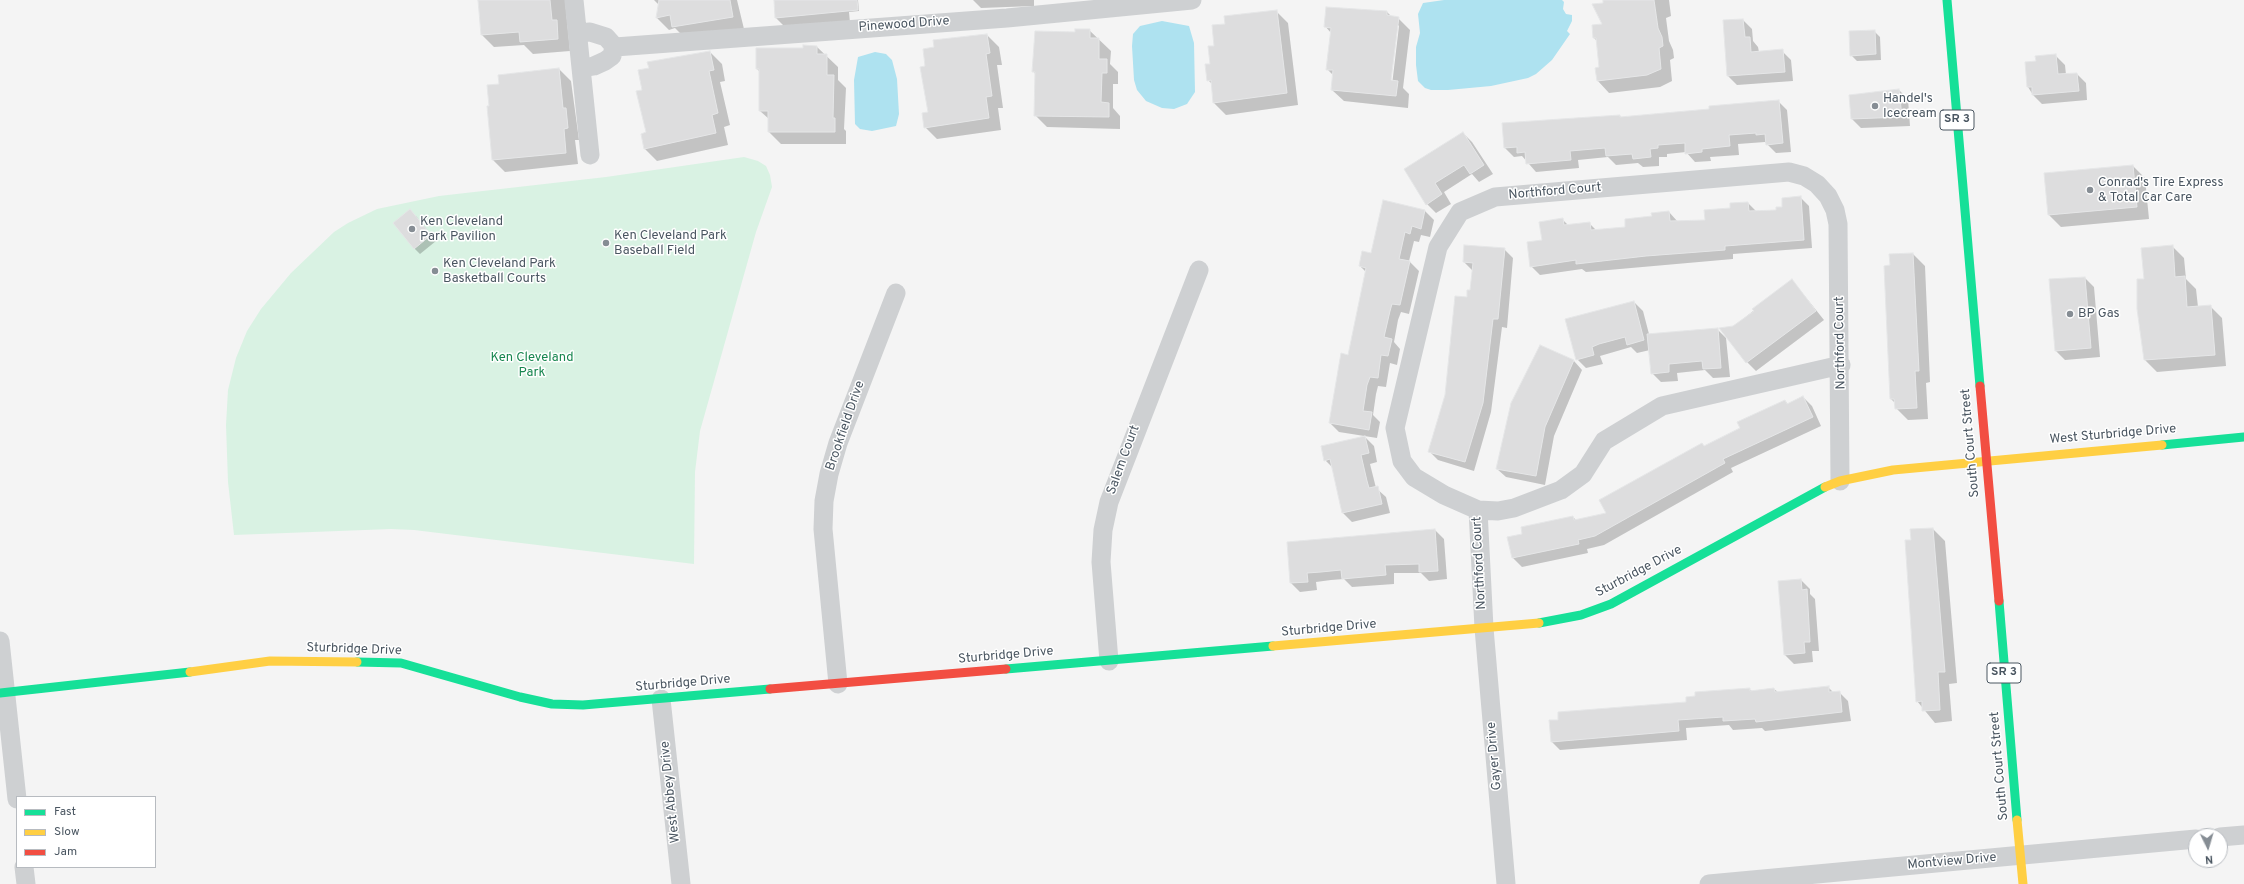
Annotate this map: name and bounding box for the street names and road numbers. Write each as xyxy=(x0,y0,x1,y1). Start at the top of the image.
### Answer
street label: Pinewood Drive xyxy=(858,14,950,36)
road number: SR 3 xyxy=(1940,110,1974,130)
street label: Northford Court xyxy=(1508,180,1602,204)
street label: Northford Court xyxy=(1832,296,1850,390)
street label: Brookfield Drive xyxy=(823,379,869,473)
street label: South Court Street xyxy=(1958,388,1984,498)
street label: West Sturbridge Drive xyxy=(2049,422,2177,448)
street label: Salem Court xyxy=(1104,423,1144,497)
street label: Northford Court xyxy=(1470,516,1490,610)
street label: Sturbridge Drive xyxy=(1593,543,1685,601)
street label: Sturbridge Drive xyxy=(1281,617,1377,641)
street label: Sturbridge Drive xyxy=(306,641,402,659)
street label: Sturbridge Drive xyxy=(958,644,1054,668)
road number: SR 3 xyxy=(1987,663,2021,683)
street label: Sturbridge Drive xyxy=(635,672,731,696)
street label: South Court Street xyxy=(1987,711,2013,821)
street label: Gayer Drive xyxy=(1484,721,1506,791)
street label: West Abbey Drive xyxy=(658,740,684,844)
street label: Montview Drive xyxy=(1907,850,1997,874)

